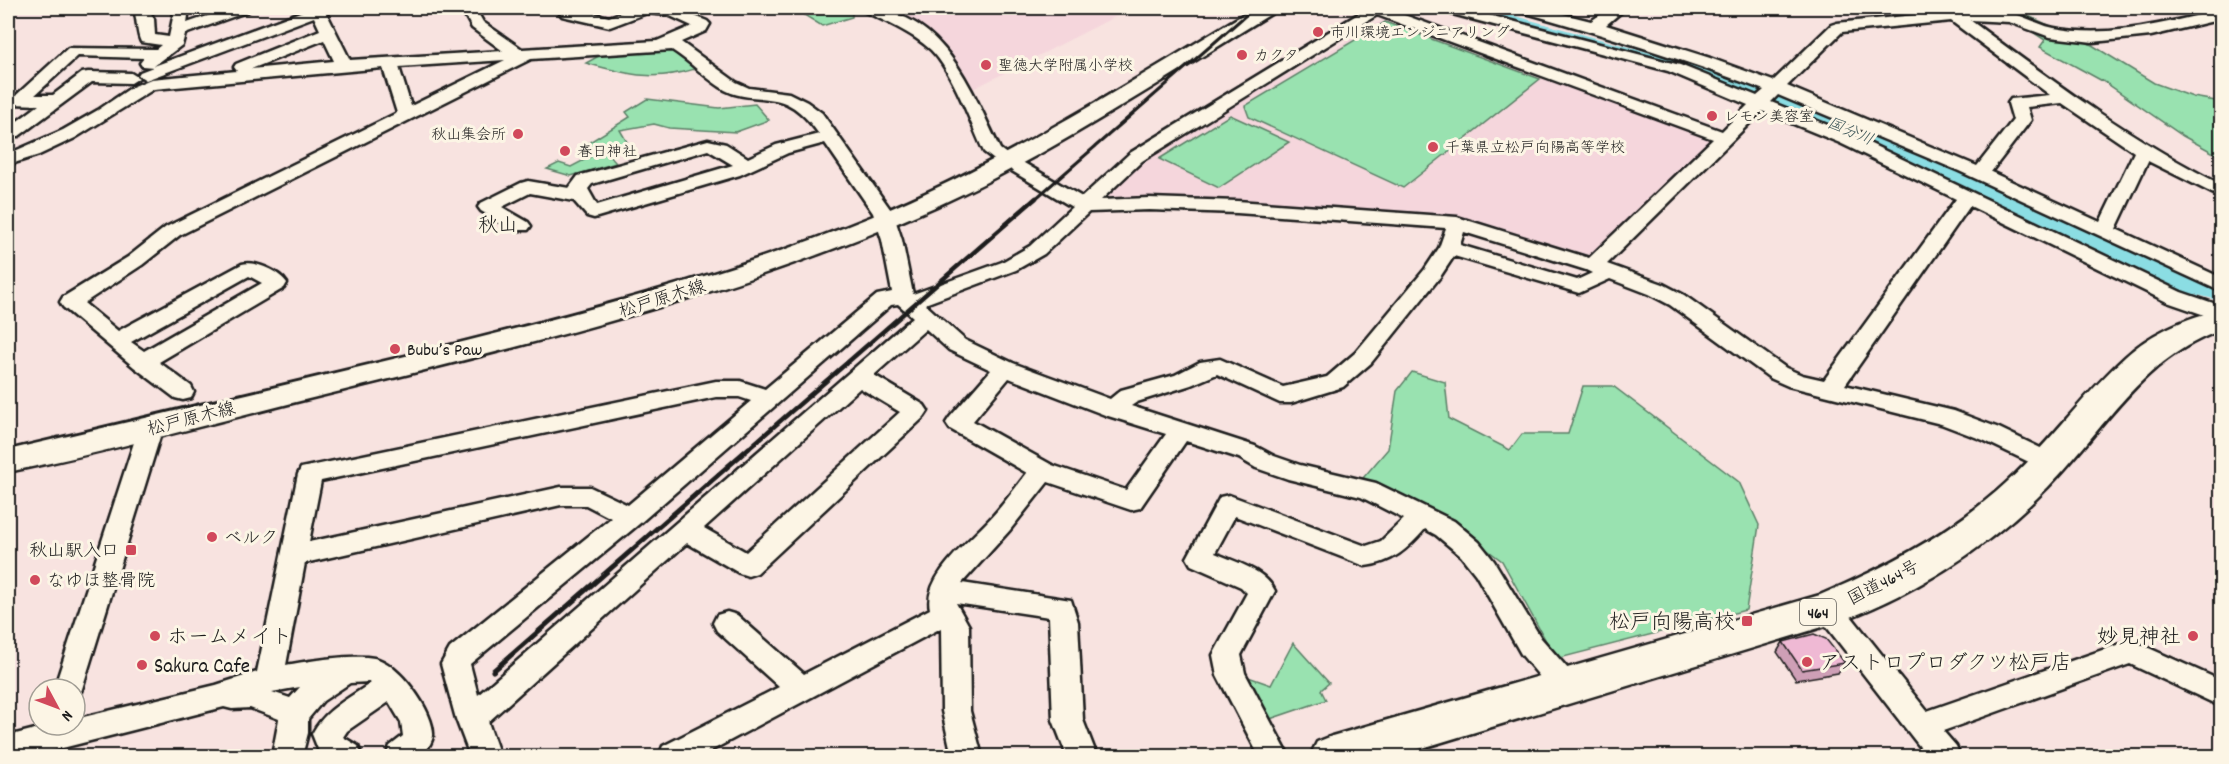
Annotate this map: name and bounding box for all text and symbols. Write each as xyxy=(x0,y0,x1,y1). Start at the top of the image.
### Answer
place label: 市川環境エンジニアリング xyxy=(1330,23,1510,45)
marker: 市川環境エンジニアリング xyxy=(1311,25,1325,39)
place label: カクタ xyxy=(1254,46,1299,68)
marker: カクタ xyxy=(1235,48,1249,62)
place label: 聖徳大学附属小学校 xyxy=(998,56,1133,78)
marker: 聖徳大学附属小学校 xyxy=(979,58,993,72)
place label: レモン美容室 xyxy=(1724,107,1814,129)
marker: レモン美容室 xyxy=(1705,109,1719,123)
water label: 国分川 xyxy=(1823,112,1877,152)
place label: 秋山集会所 xyxy=(431,125,506,147)
marker: 秋山集会所 xyxy=(511,127,525,141)
place label: 千葉県立松戸向陽高等学校 xyxy=(1445,138,1625,160)
marker: 千葉県立松戸向陽高等学校 xyxy=(1426,140,1440,154)
place label: 春日神社 xyxy=(577,142,637,164)
marker: 春日神社 xyxy=(558,144,572,158)
district label: 秋山 xyxy=(478,213,518,241)
street label: 松戸原木線 xyxy=(616,275,709,326)
place label: Bubu’s Paw xyxy=(407,339,482,364)
marker: Bubu’s Paw xyxy=(388,342,402,356)
street label: 松戸原木線 xyxy=(145,397,238,443)
place label: ベルク xyxy=(224,527,278,552)
marker: ベルク xyxy=(205,530,219,544)
place label: 秋山駅入口 xyxy=(29,540,119,565)
marker: 秋山駅入口 xyxy=(124,543,138,557)
street label: 国道464号 xyxy=(1844,555,1924,613)
place label: なゆほ整骨院 xyxy=(47,570,155,595)
marker: なゆほ整骨院 xyxy=(28,573,42,587)
road number: 464 xyxy=(1800,599,1836,625)
place label: 松戸向陽高校 xyxy=(1609,609,1735,639)
marker: 松戸向陽高校 xyxy=(1740,614,1754,628)
place label: ホームメイト xyxy=(167,624,292,654)
place label: 妙見神社 xyxy=(2097,624,2181,654)
marker: ホームメイト xyxy=(148,629,162,643)
marker: 妙見神社 xyxy=(2186,629,2200,643)
place label: アストロプロダクツ松戸店 xyxy=(1819,650,2071,680)
place label: Sakura Cafe xyxy=(154,653,250,683)
marker: アストロプロダクツ松戸店 xyxy=(1800,655,1814,669)
marker: Sakura Cafe xyxy=(135,658,149,672)
north arrow xyxy=(27,677,87,737)
text: N xyxy=(55,705,78,726)

